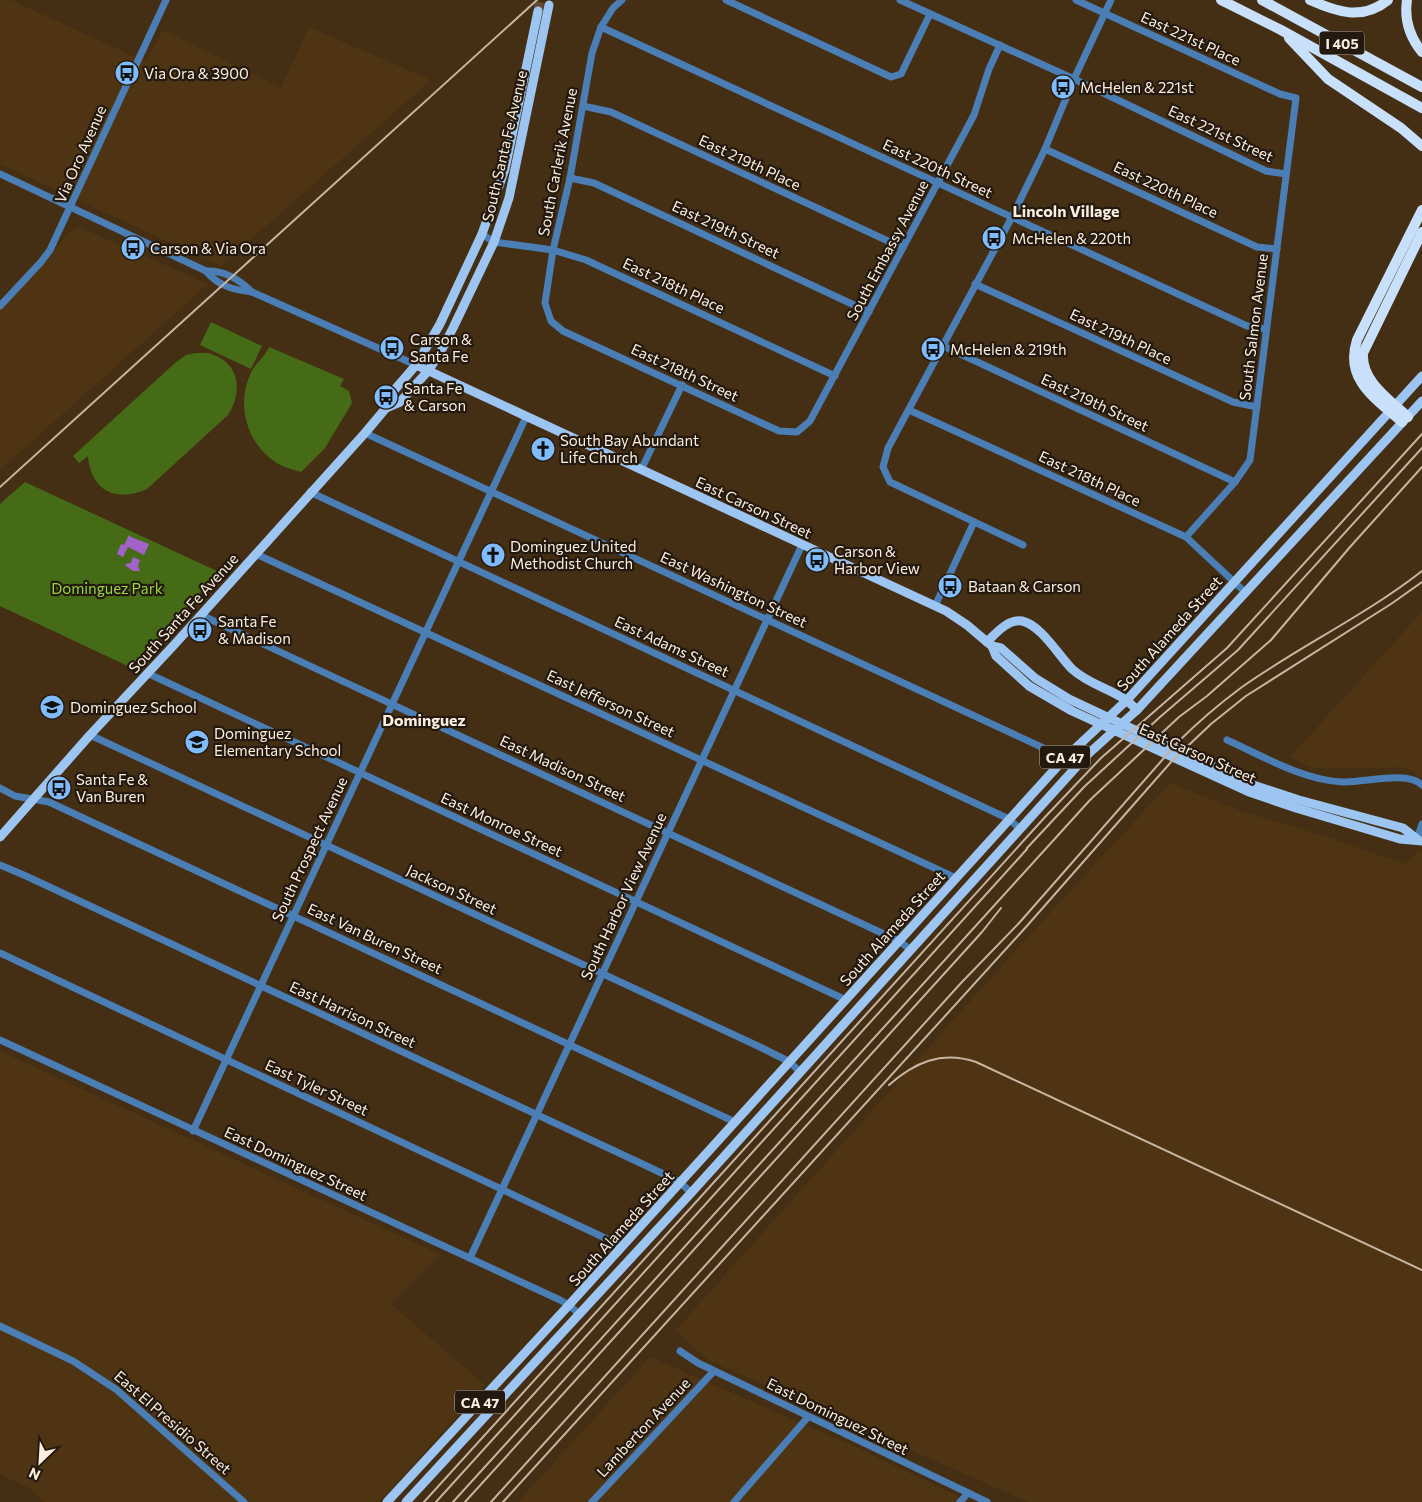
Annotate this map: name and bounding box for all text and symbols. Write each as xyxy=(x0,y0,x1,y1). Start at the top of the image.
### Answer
street label: East 221st Place xyxy=(1138,7,1244,69)
road number: I 405 xyxy=(1320,32,1364,54)
bus stop icon: Via Ora & 3900 xyxy=(114,60,140,86)
place label: Via Ora & 3900 xyxy=(144,64,249,82)
street label: South Santa Fe Avenue xyxy=(478,68,530,224)
bus stop icon: McHelen & 221st xyxy=(1050,74,1076,100)
place label: McHelen & 221st xyxy=(1080,78,1194,96)
street label: South Carlerik Avenue xyxy=(534,86,580,238)
street label: East 221st Street xyxy=(1166,101,1276,165)
street label: Via Oro Avenue xyxy=(50,102,110,205)
street label: East 219th Place xyxy=(696,131,804,194)
street label: East 220th Street xyxy=(880,135,996,201)
street label: East 220th Place xyxy=(1111,157,1221,221)
street label: South Embassy Avenue xyxy=(842,177,932,323)
street label: East 219th Street xyxy=(669,196,783,262)
district label: Lincoln Village xyxy=(1012,201,1120,220)
bus stop icon: McHelen & 220th xyxy=(981,225,1007,251)
place label: McHelen & 220th xyxy=(1012,229,1131,247)
bus stop icon: Carson & Via Ora xyxy=(120,235,146,261)
place label: Carson & Via Ora xyxy=(150,239,266,257)
street label: South Salmon Avenue xyxy=(1235,253,1271,401)
street label: East 218th Place xyxy=(620,254,728,317)
street label: East 219th Place xyxy=(1067,305,1175,368)
place label: Carson & Santa Fe xyxy=(410,330,472,365)
bus stop icon: Carson & Santa Fe xyxy=(379,335,405,361)
bus stop icon: McHelen & 219th xyxy=(920,336,946,362)
street label: East 218th Street xyxy=(628,339,742,405)
place label: McHelen & 219th xyxy=(950,340,1067,358)
street label: East 219th Street xyxy=(1038,369,1152,435)
place label: Santa Fe & Carson xyxy=(404,379,466,414)
bus stop icon: Santa Fe & Carson xyxy=(373,384,399,410)
place label: South Bay Abundant Life Church xyxy=(560,431,699,466)
church icon: South Bay Abundant Life Church xyxy=(530,436,556,462)
street label: East 218th Place xyxy=(1036,447,1144,510)
street label: East Carson Street xyxy=(693,472,815,542)
place label: Dominguez United Methodist Church xyxy=(510,537,636,572)
church icon: Dominguez United Methodist Church xyxy=(480,542,506,568)
place label: Carson & Harbor View xyxy=(834,542,920,577)
street label: East Washington Street xyxy=(658,547,810,631)
bus stop icon: Carson & Harbor View xyxy=(804,547,830,573)
street label: South Santa Fe Avenue xyxy=(124,549,242,677)
street label: South Alameda Street xyxy=(1113,572,1225,694)
bus stop icon: Bataan & Carson xyxy=(937,573,963,599)
place label: Bataan & Carson xyxy=(968,577,1081,595)
park label: Dominguez Park xyxy=(51,579,163,597)
place label: Santa Fe & Madison xyxy=(218,612,291,647)
street label: East Adams Street xyxy=(612,612,732,680)
bus stop icon: Santa Fe & Madison xyxy=(187,617,213,643)
street label: East Jefferson Street xyxy=(544,665,678,741)
school or university icon: Dominguez School xyxy=(39,694,65,720)
place label: Dominguez School xyxy=(70,698,197,716)
district label: Dominguez xyxy=(382,710,466,729)
street label: East Carson Street xyxy=(1137,719,1259,787)
place label: Dominguez Elementary School xyxy=(214,724,341,759)
school or university icon: Dominguez Elementary School xyxy=(184,729,210,755)
street label: East Madison Street xyxy=(497,731,629,805)
road number: CA 47 xyxy=(1040,746,1090,769)
place label: Santa Fe & Van Buren xyxy=(76,770,148,805)
street label: South Prospect Avenue xyxy=(268,774,351,924)
bus stop icon: Santa Fe & Van Buren xyxy=(46,775,72,801)
street label: East Monroe Street xyxy=(438,788,566,860)
street label: South Harbor View Avenue xyxy=(576,810,670,982)
street label: Jackson Street xyxy=(404,860,500,918)
street label: South Alameda Street xyxy=(836,867,948,989)
street label: East Van Buren Street xyxy=(305,899,445,977)
street label: East Harrison Street xyxy=(287,977,419,1051)
street label: East Tyler Street xyxy=(262,1055,372,1119)
street label: East Dominguez Street xyxy=(222,1122,370,1204)
street label: South Alameda Street xyxy=(565,1167,677,1289)
street label: East El Presidio Street xyxy=(111,1366,235,1478)
street label: Lamberton Avenue xyxy=(593,1374,694,1480)
street label: East Dominguez Street xyxy=(764,1374,912,1458)
road number: CA 47 xyxy=(455,1390,505,1414)
north arrow xyxy=(15,1437,65,1487)
text: N xyxy=(26,1464,43,1484)

